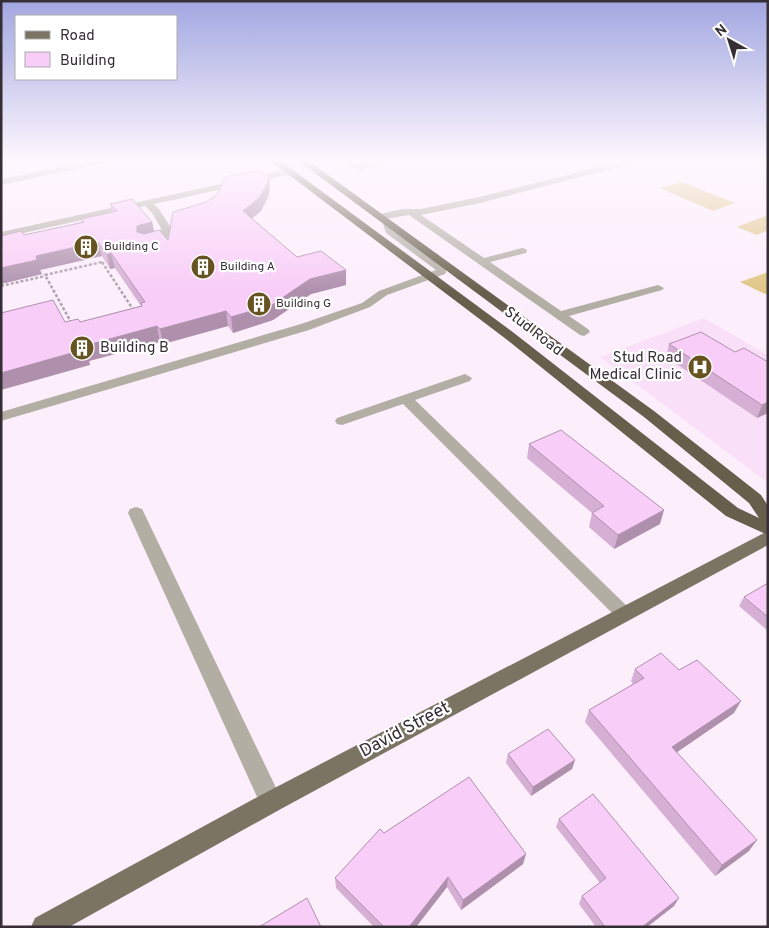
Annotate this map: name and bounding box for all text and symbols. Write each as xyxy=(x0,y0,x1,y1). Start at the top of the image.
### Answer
legend xyxy=(15,15,178,80)
north arrow xyxy=(704,15,754,65)
text: N xyxy=(713,21,731,41)
text: Road xyxy=(60,27,95,46)
text: Building xyxy=(60,52,115,71)
building icon: Building C xyxy=(73,234,99,260)
place label: Building C xyxy=(104,239,159,255)
building icon: Building A xyxy=(190,254,216,280)
place label: Building A xyxy=(220,259,275,275)
building icon: Building G xyxy=(246,291,272,317)
place label: Building G xyxy=(276,296,331,312)
street label: Stud Road xyxy=(500,303,566,361)
building icon: Building B xyxy=(69,335,95,361)
place label: Building B xyxy=(100,339,169,358)
place label: Stud Road Medical Clinic xyxy=(589,349,682,385)
hospital icon: Stud Road Medical Clinic xyxy=(687,354,713,380)
street label: David Street xyxy=(356,697,454,763)

